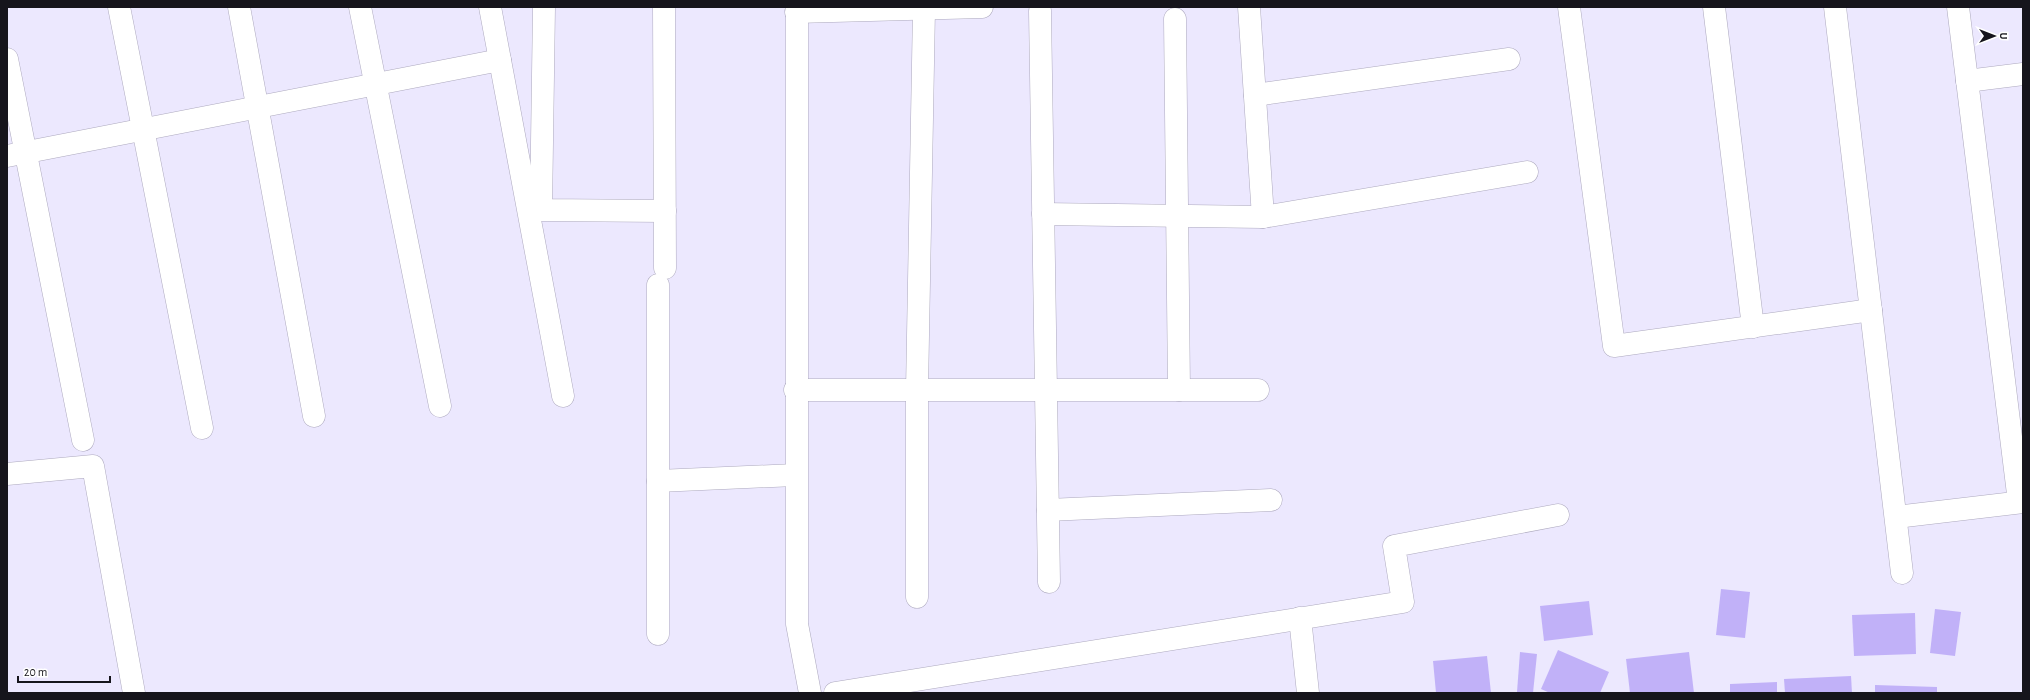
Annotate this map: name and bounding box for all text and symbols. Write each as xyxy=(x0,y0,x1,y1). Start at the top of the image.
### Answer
north arrow xyxy=(1974,16,2014,56)
text: U xyxy=(1998,32,2009,40)
scale bar xyxy=(18,658,110,684)
text: 20 m xyxy=(24,666,47,678)

